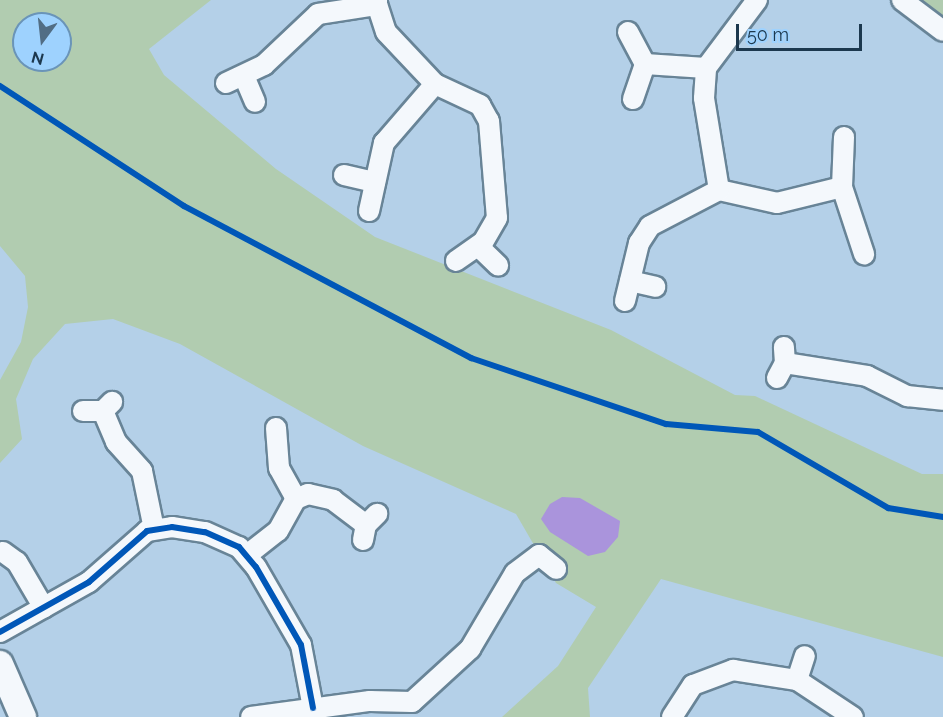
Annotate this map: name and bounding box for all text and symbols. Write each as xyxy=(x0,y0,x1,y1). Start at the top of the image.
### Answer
north arrow xyxy=(12,12,72,72)
scale bar xyxy=(739,12,865,50)
text: 50 m xyxy=(747,24,789,45)
text: N xyxy=(29,47,46,69)

